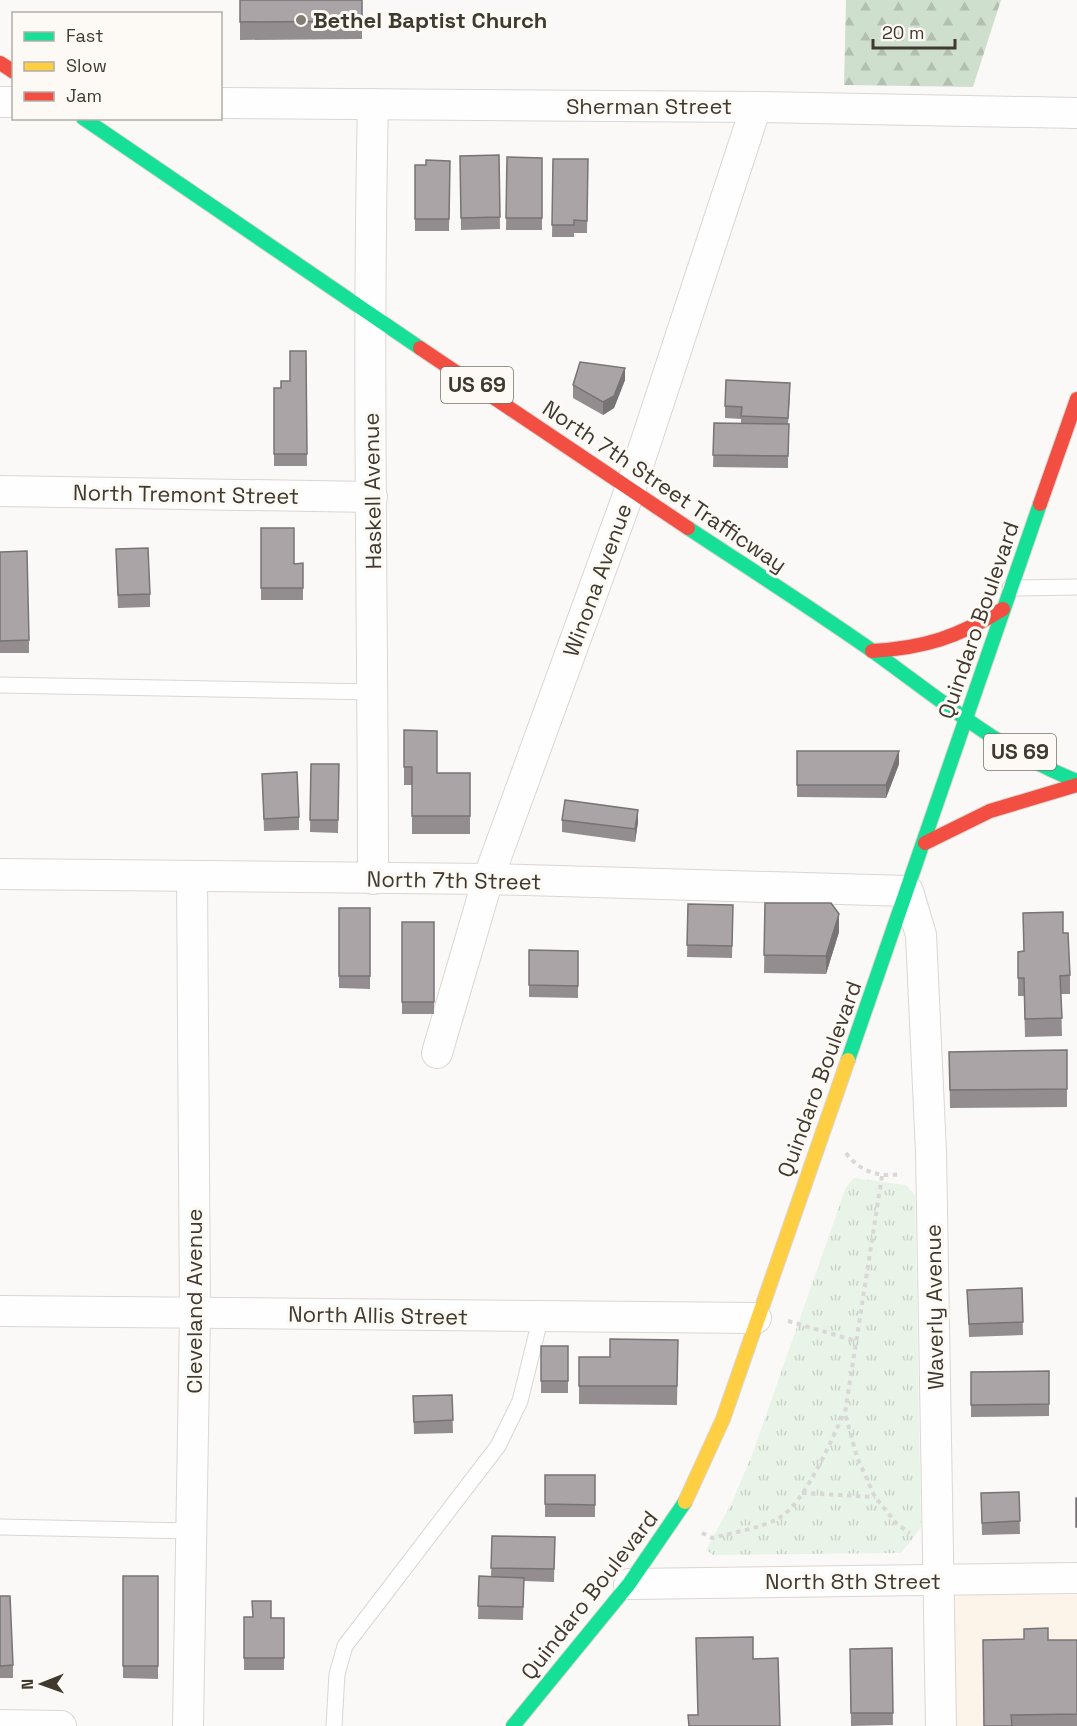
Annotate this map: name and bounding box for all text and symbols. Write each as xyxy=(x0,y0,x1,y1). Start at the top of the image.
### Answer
place label: Bethel Baptist Church xyxy=(313,6,547,34)
legend xyxy=(12,12,222,120)
scale bar xyxy=(873,12,956,50)
marker: Bethel Baptist Church xyxy=(294,13,308,27)
text: 20 m xyxy=(882,21,925,44)
text: Fast xyxy=(66,24,103,47)
text: Slow xyxy=(66,54,107,77)
text: Jam xyxy=(66,84,102,107)
street label: Sherman Street xyxy=(566,92,732,120)
road number: US 69 xyxy=(441,367,513,403)
street label: North 7th Street Trafficway xyxy=(537,394,793,578)
street label: Haskell Avenue xyxy=(357,412,387,570)
street label: North Tremont Street xyxy=(73,478,299,510)
street label: Winona Avenue xyxy=(556,500,638,660)
street label: Quindaro Boulevard xyxy=(931,518,1025,722)
road number: US 69 xyxy=(984,734,1056,770)
street label: North 7th Street xyxy=(366,864,542,896)
street label: Quindaro Boulevard xyxy=(770,977,868,1181)
street label: Cleveland Avenue xyxy=(180,1208,208,1394)
street label: Waverly Avenue xyxy=(919,1224,949,1390)
street label: North Allis Street xyxy=(288,1299,468,1331)
street label: Quindaro Boulevard xyxy=(514,1505,664,1685)
street label: North 8th Street xyxy=(765,1567,941,1595)
north arrow xyxy=(12,1654,72,1714)
text: N xyxy=(17,1679,38,1690)

